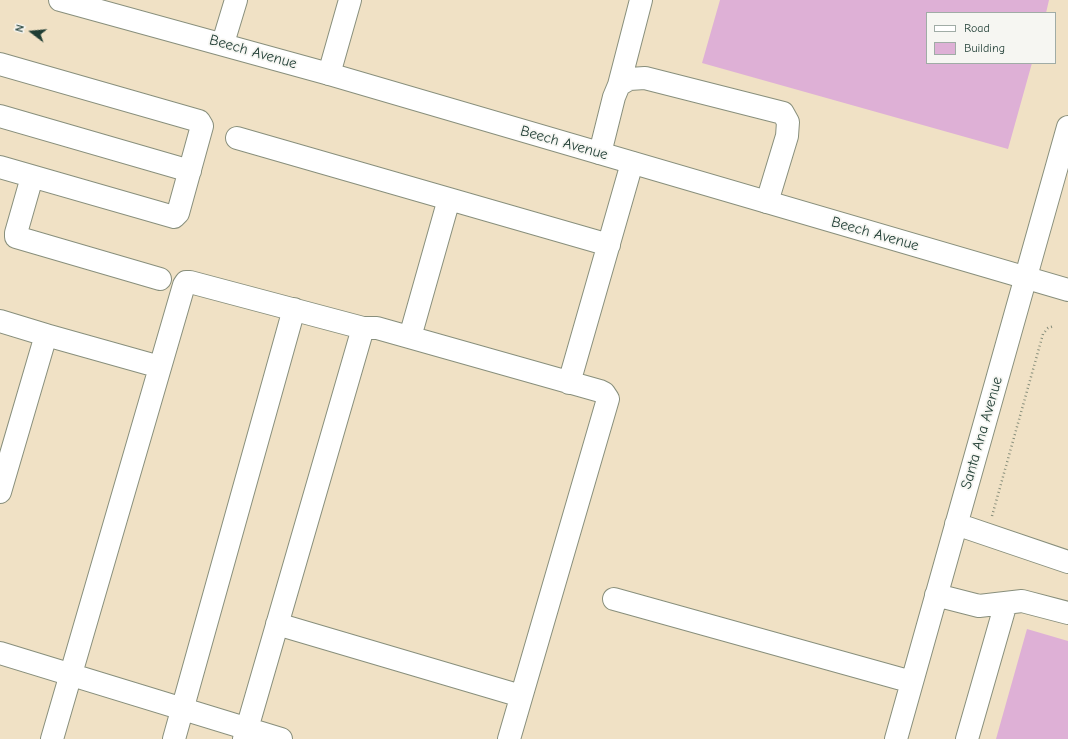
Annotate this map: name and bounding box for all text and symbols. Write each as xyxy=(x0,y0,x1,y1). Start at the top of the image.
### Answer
north arrow xyxy=(12,12,52,52)
legend xyxy=(926,12,1056,64)
text: Road xyxy=(964,21,990,35)
text: N xyxy=(13,23,27,34)
street label: Beech Avenue xyxy=(207,31,299,73)
text: Building xyxy=(964,41,1005,55)
street label: Beech Avenue xyxy=(518,122,610,164)
street label: Beech Avenue xyxy=(829,213,921,255)
street label: Santa Ana Avenue xyxy=(957,375,1007,491)

